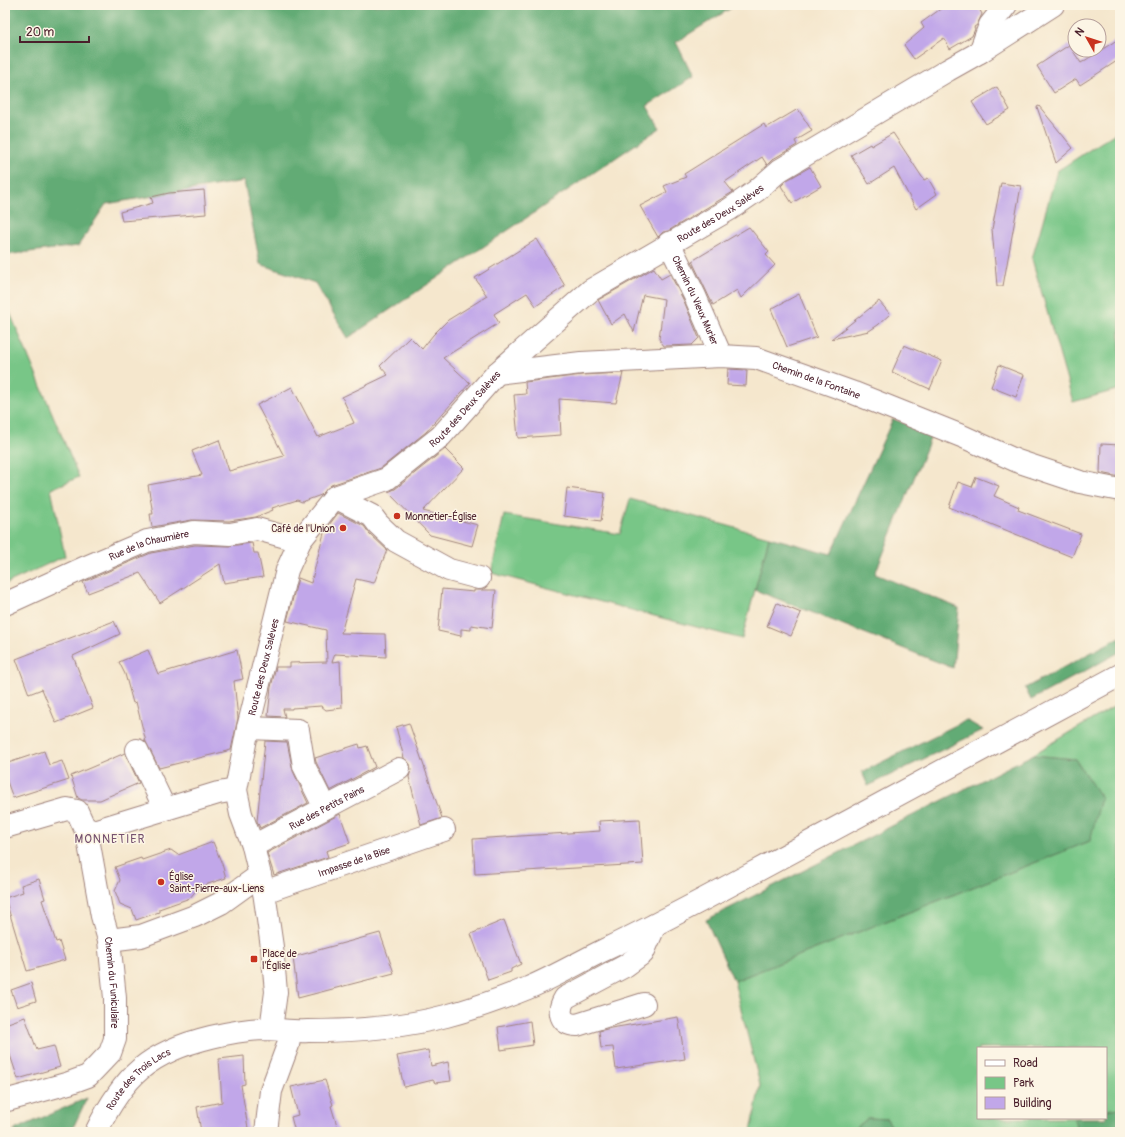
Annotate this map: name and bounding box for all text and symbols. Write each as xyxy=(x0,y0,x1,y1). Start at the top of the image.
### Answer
scale bar xyxy=(20,18,89,44)
north arrow xyxy=(1067,18,1107,58)
text: 20 m xyxy=(26,25,55,40)
text: N xyxy=(1072,25,1087,39)
street label: Route des Deux Salèves xyxy=(675,182,767,245)
street label: Chemin du Vieux Murier xyxy=(669,254,721,347)
street label: Chemin de la Fontaine xyxy=(770,359,862,402)
street label: Route des Deux Salèves xyxy=(427,368,504,450)
place label: Monnetier-Église xyxy=(405,510,477,523)
marker: Monnetier-Église xyxy=(392,511,402,521)
place label: Café de l'Union xyxy=(271,523,335,535)
marker: Café de l'Union xyxy=(338,523,348,533)
street label: Rue de la Chaumière xyxy=(107,528,190,564)
street label: Route des Deux Salèves xyxy=(246,617,282,717)
street label: Rue des Petits Pains xyxy=(287,783,367,833)
district label: MONNETIER xyxy=(75,832,145,847)
street label: Impasse de la Bise xyxy=(317,844,392,880)
place label: Église Saint-Pierre-aux-Liens xyxy=(169,870,265,895)
marker: Église Saint-Pierre-aux-Liens xyxy=(156,877,166,887)
street label: Chemin du Funiculaire xyxy=(101,935,120,1028)
place label: Place de l'Église xyxy=(262,948,297,972)
marker: Place de l'Église xyxy=(249,954,259,964)
street label: Route des Trois Lacs xyxy=(104,1046,173,1113)
legend xyxy=(977,1047,1107,1119)
text: Road xyxy=(1013,1056,1038,1071)
text: Park xyxy=(1013,1076,1034,1091)
text: Building xyxy=(1013,1096,1052,1111)

